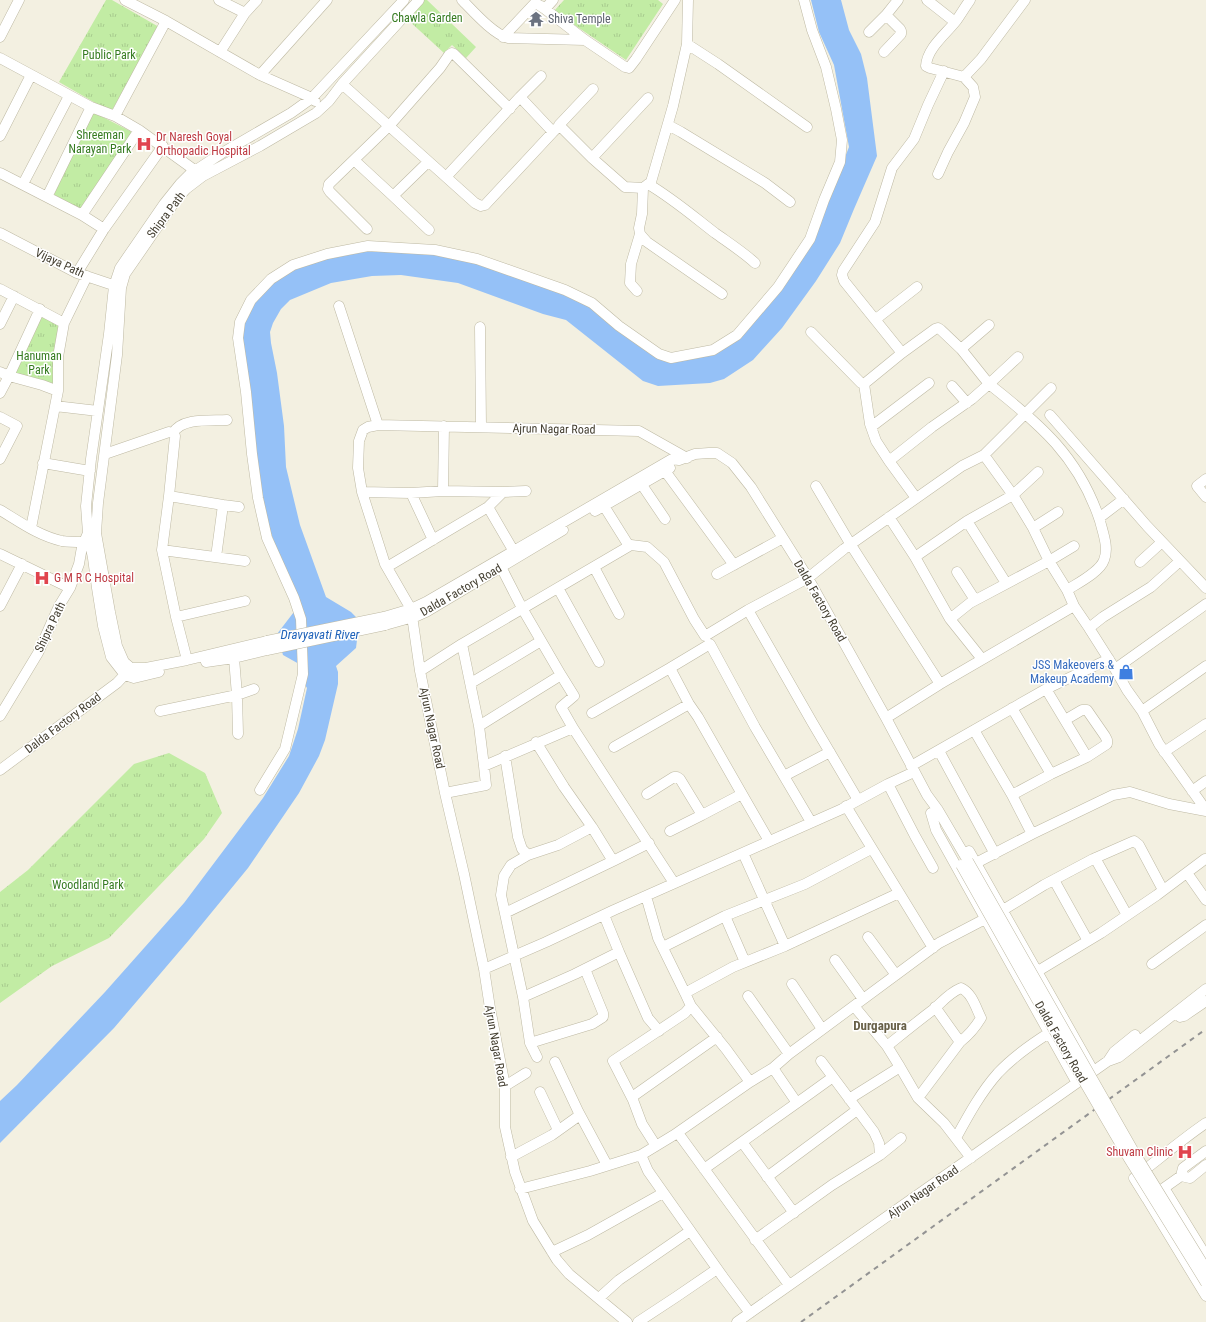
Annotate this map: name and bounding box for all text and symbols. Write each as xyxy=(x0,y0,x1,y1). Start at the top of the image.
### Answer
temple icon: Shiva Temple xyxy=(527,10,545,28)
park label: Chawla Garden xyxy=(391,11,463,25)
place label: Shiva Temple xyxy=(548,12,611,26)
park label: Public Park xyxy=(82,48,136,62)
park label: Shreeman Narayan Park xyxy=(69,128,132,156)
place label: Dr Naresh Goyal Orthopadic Hospital xyxy=(156,130,251,158)
hospital icon: Dr Naresh Goyal Orthopadic Hospital xyxy=(135,135,153,153)
street label: Shipra Path xyxy=(144,189,188,241)
street label: Vijaya Path xyxy=(33,245,87,281)
park label: Hanuman Park xyxy=(16,349,62,377)
street label: Ajrun Nagar Road xyxy=(512,421,596,437)
street label: Dalda Factory Road xyxy=(791,558,849,644)
street label: Dalda Factory Road xyxy=(418,561,504,619)
hospital icon: G M R C Hospital xyxy=(33,569,51,587)
place label: G M R C Hospital xyxy=(54,571,134,585)
street label: Shipra Path xyxy=(32,599,68,654)
water label: Dravyavati River xyxy=(281,627,361,642)
place label: JSS Makeovers & Makeup Academy xyxy=(1030,658,1114,686)
shop icon: JSS Makeovers & Makeup Academy xyxy=(1117,663,1135,681)
street label: Ajrun Nagar Road xyxy=(417,686,447,770)
street label: Dalda Factory Road xyxy=(22,690,104,756)
park label: Woodland Park xyxy=(52,878,124,892)
street label: Dalda Factory Road xyxy=(1032,999,1090,1085)
street label: Ajrun Nagar Road xyxy=(482,1004,510,1088)
district label: Durgapura xyxy=(853,1018,907,1033)
hospital icon: Shuvam Clinic xyxy=(1176,1143,1194,1161)
place label: Shuvam Clinic xyxy=(1106,1145,1173,1159)
street label: Ajrun Nagar Road xyxy=(885,1162,961,1222)

